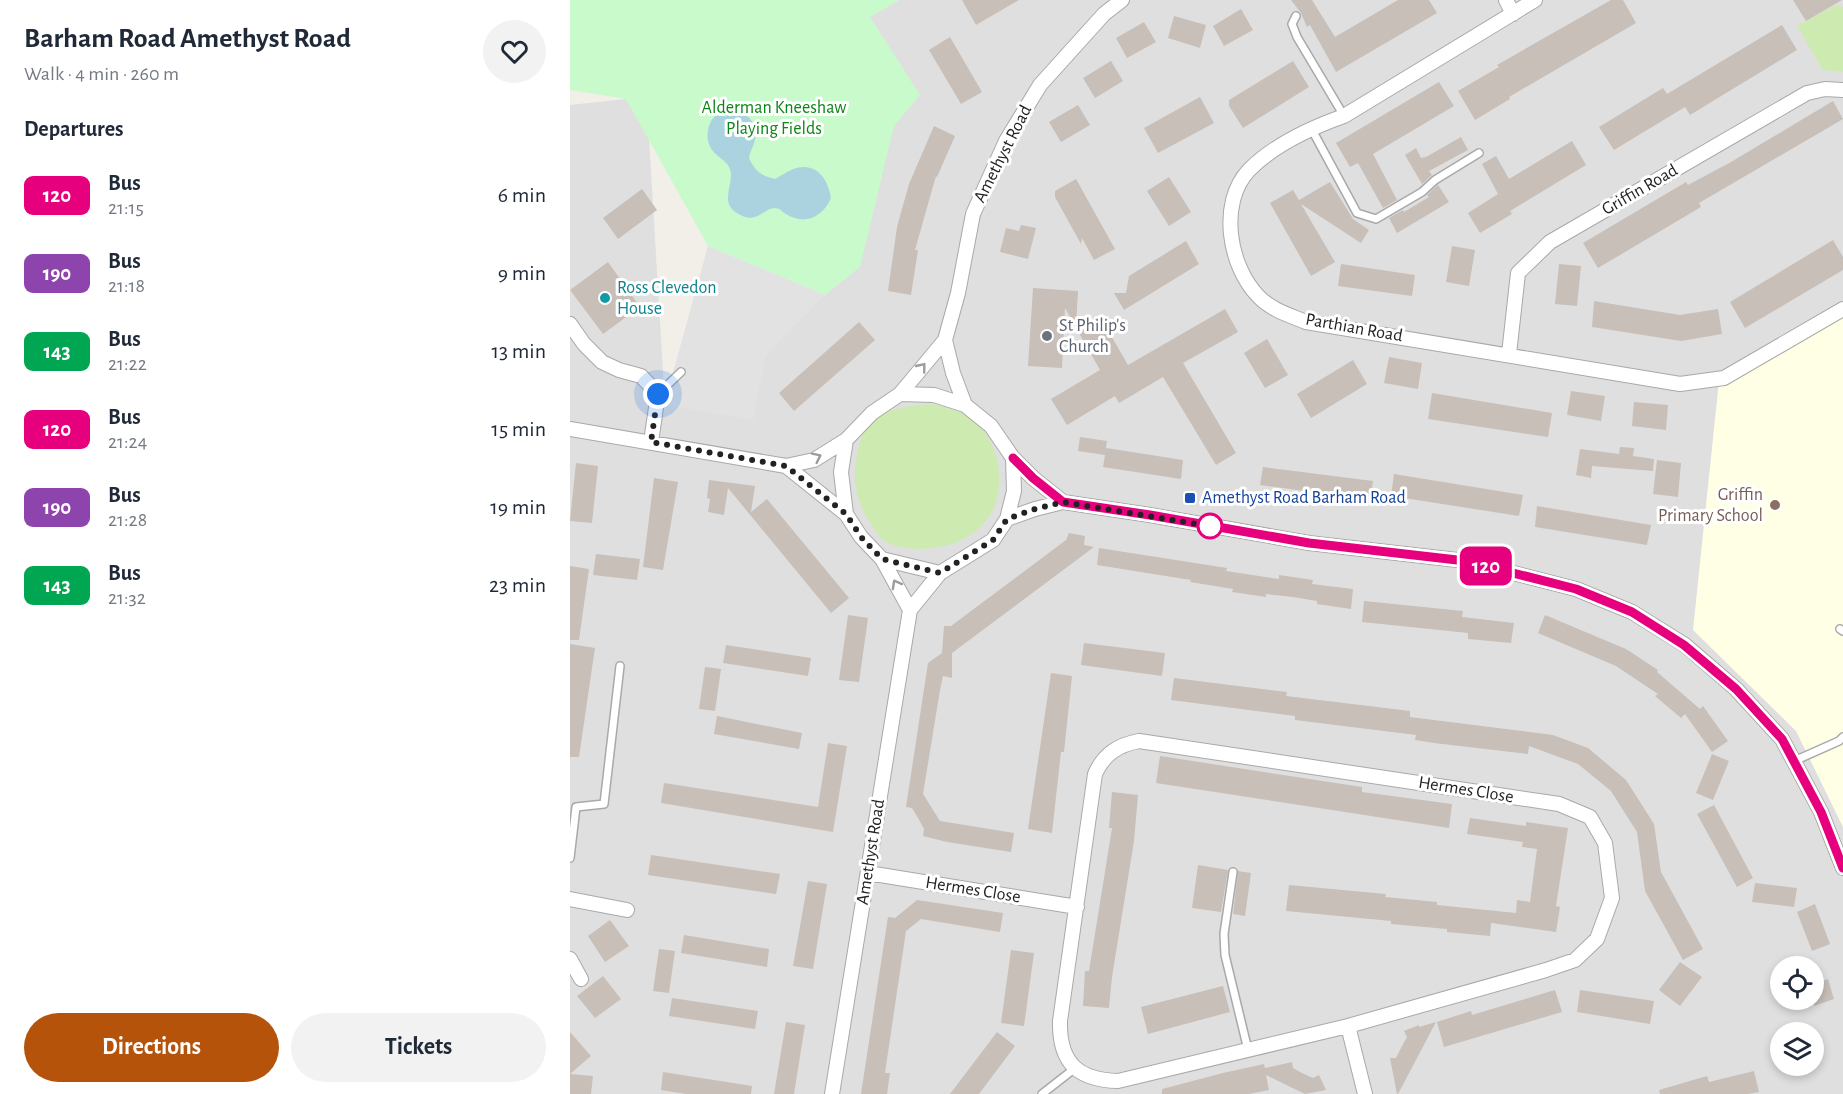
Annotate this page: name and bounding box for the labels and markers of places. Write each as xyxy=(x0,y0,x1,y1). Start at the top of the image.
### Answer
place label: Ross Clevedon House xyxy=(617,279,717,318)
marker: Ross Clevedon House xyxy=(598,291,612,305)
place label: St Philip's Church xyxy=(1059,317,1126,356)
marker: St Philip's Church xyxy=(1040,329,1054,343)
place label: Griffin Primary School xyxy=(1658,486,1763,525)
place label: Amethyst Road Barham Road xyxy=(1202,489,1406,507)
marker: Amethyst Road Barham Road xyxy=(1183,491,1197,505)
marker: Griffin Primary School xyxy=(1768,498,1782,512)
unlabelled marker xyxy=(1197,513,1223,539)

